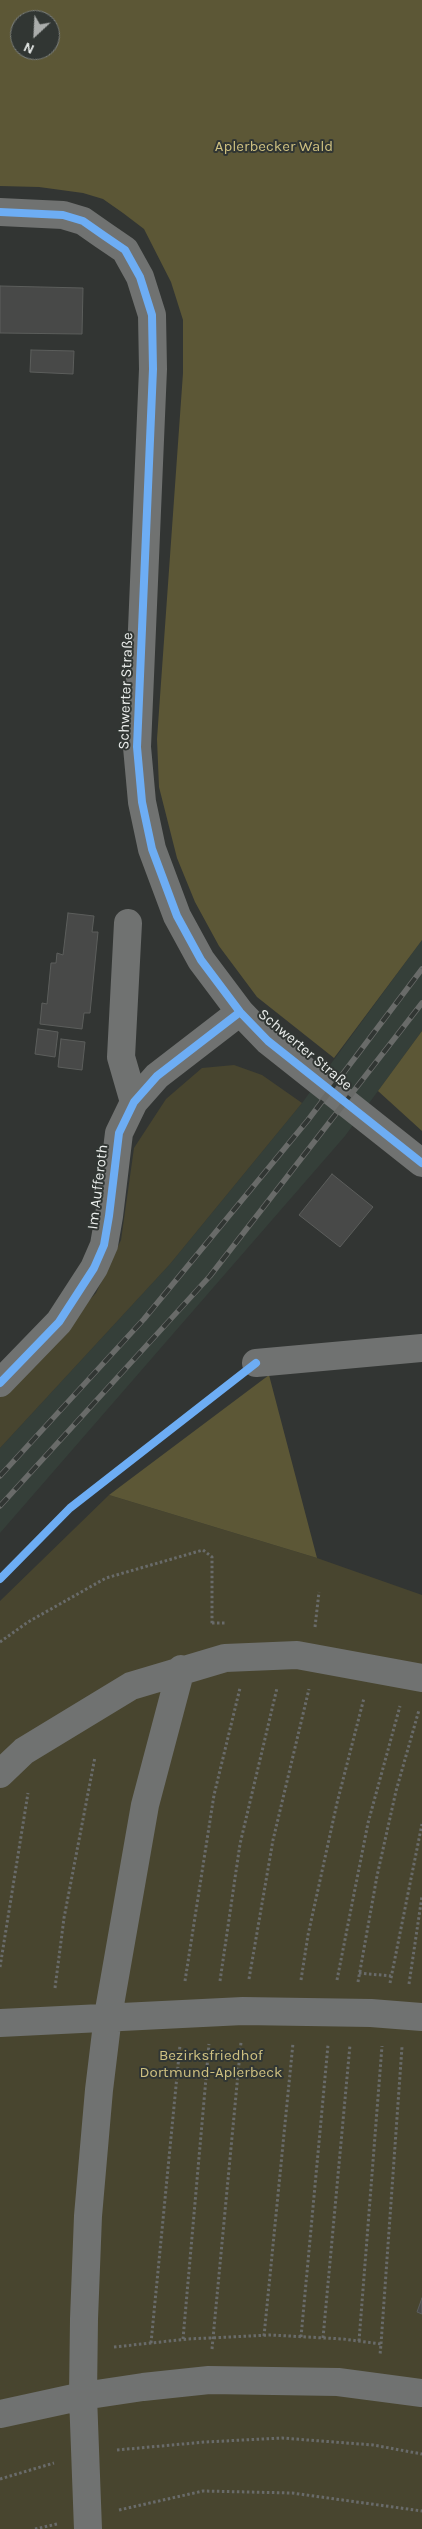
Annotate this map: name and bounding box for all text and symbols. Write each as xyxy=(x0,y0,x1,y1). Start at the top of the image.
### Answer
north arrow xyxy=(10,10,60,60)
text: N xyxy=(21,38,37,58)
park label: Aplerbecker Wald xyxy=(215,138,333,156)
street label: Schwerter Straße xyxy=(115,632,137,750)
street label: Schwerter Straße xyxy=(254,1005,356,1095)
street label: Im Aufferoth xyxy=(84,1143,112,1231)
park label: Bezirksfriedhof Dortmund-Aplerbeck xyxy=(140,2047,282,2082)

